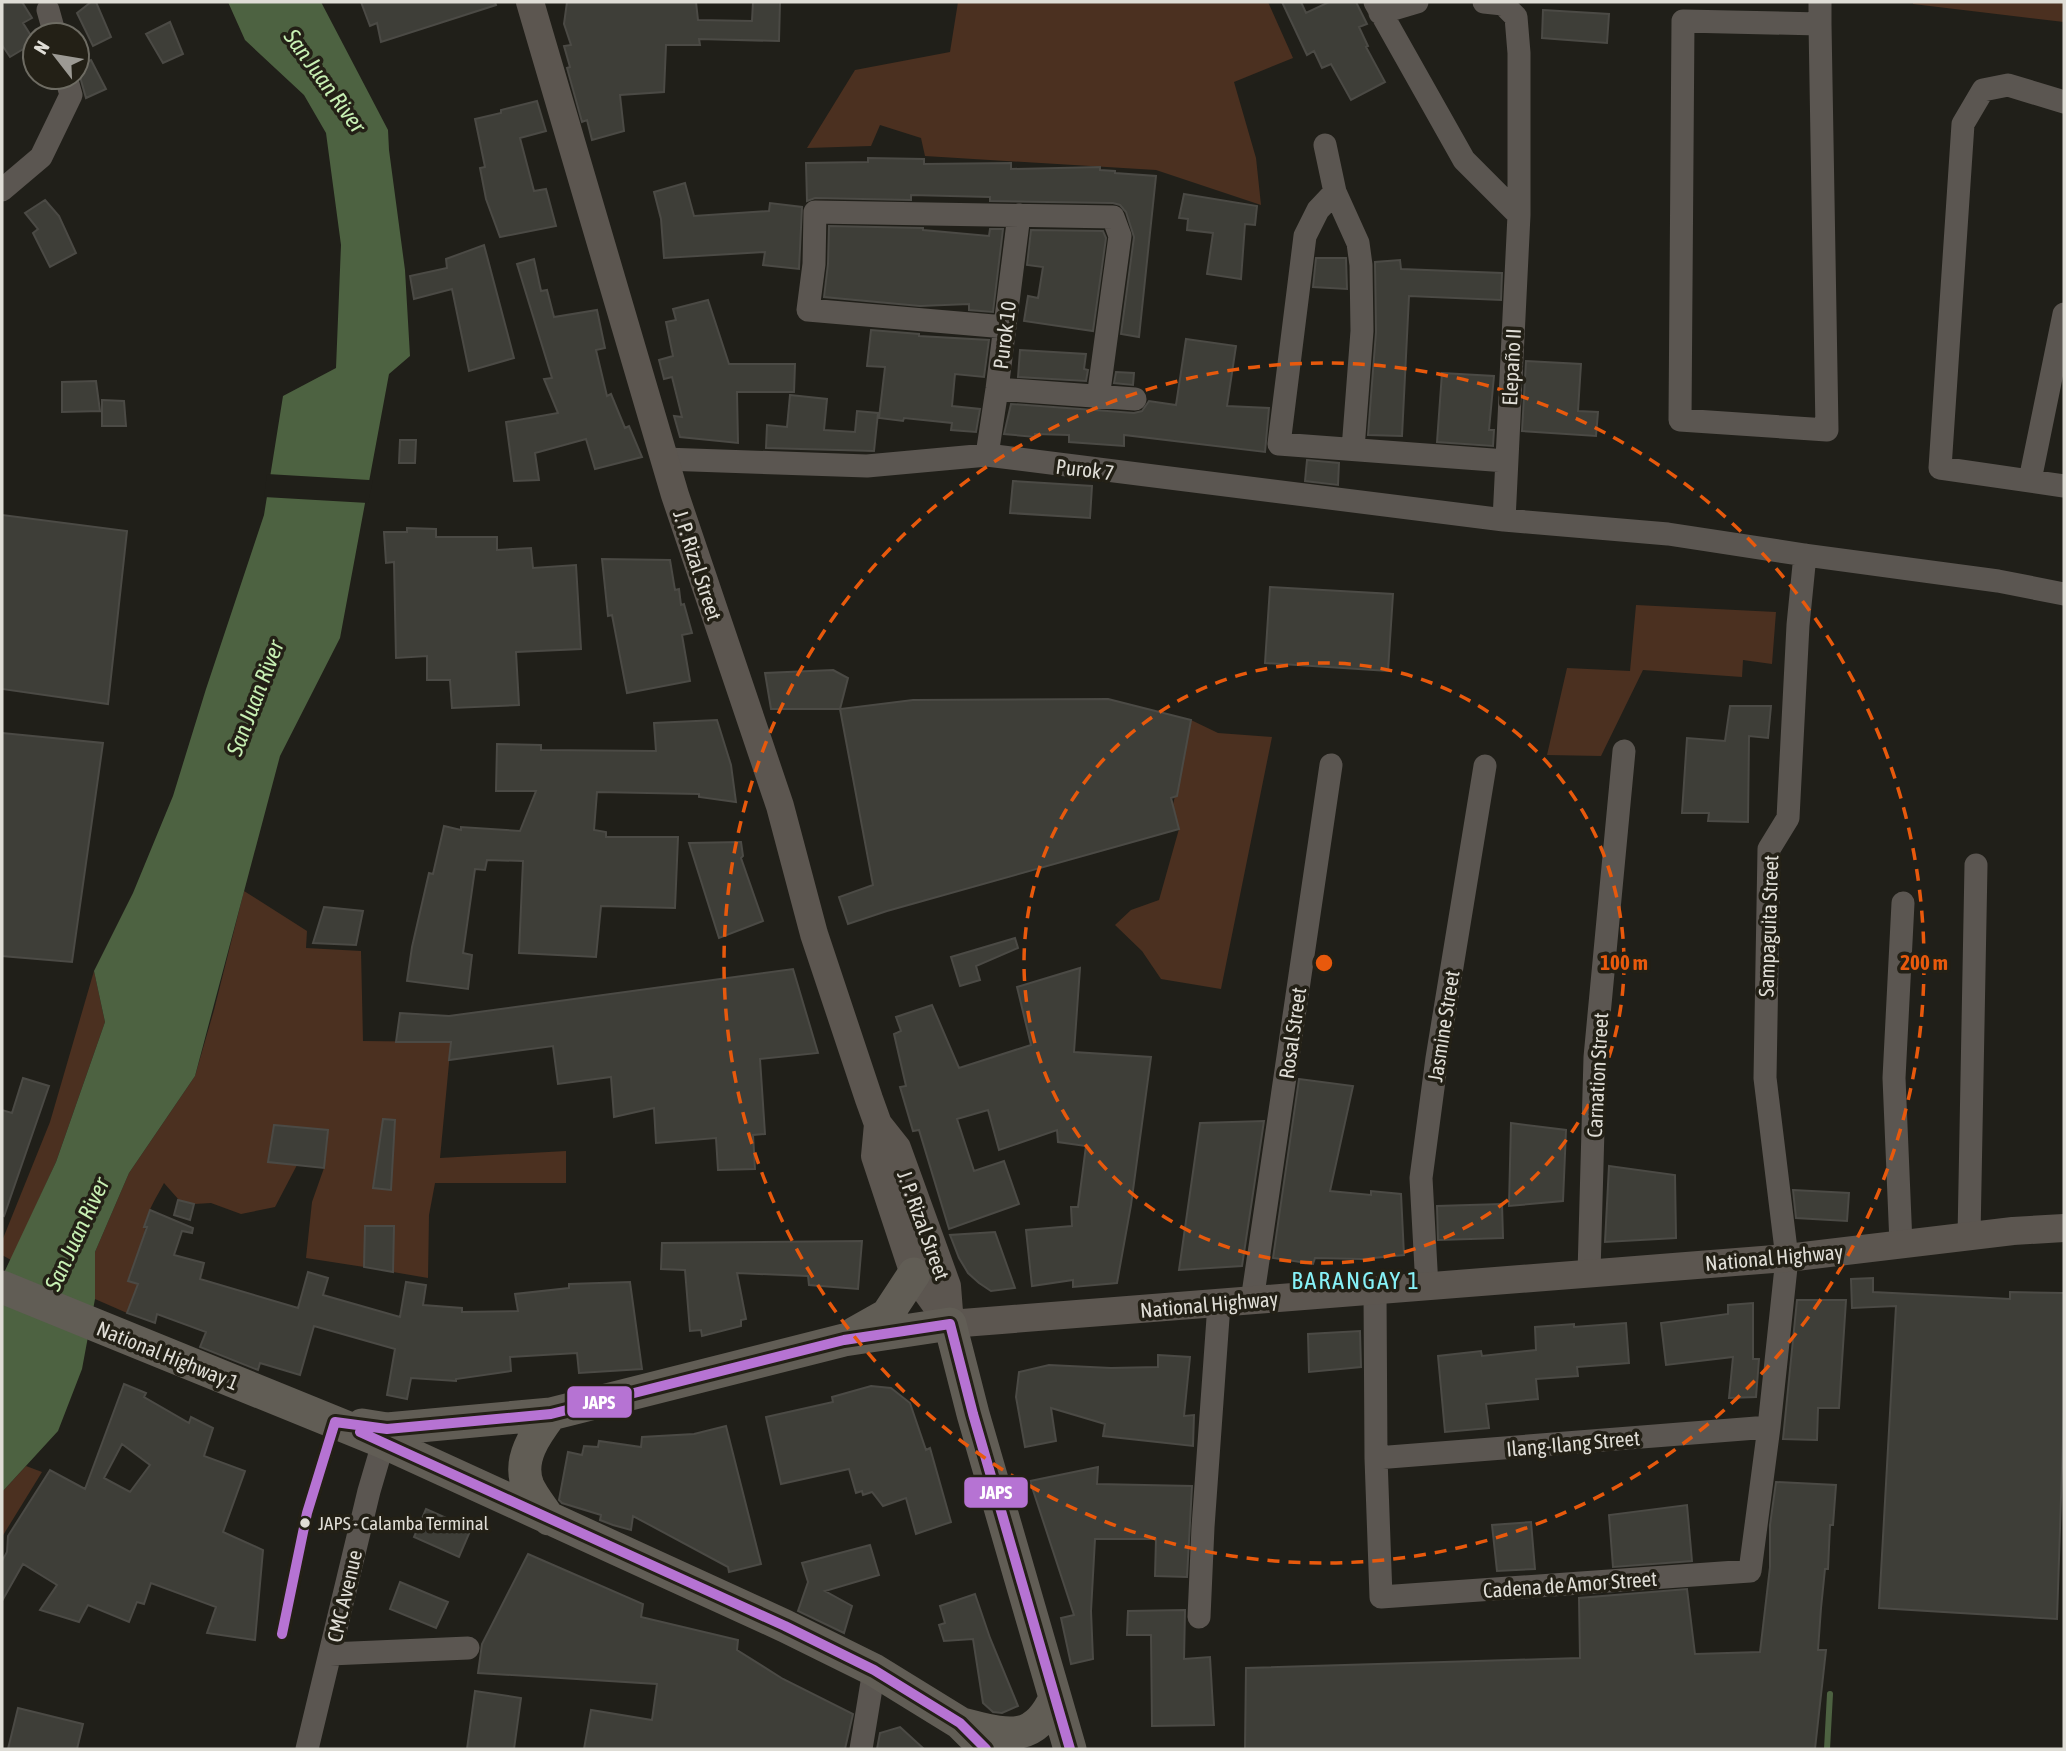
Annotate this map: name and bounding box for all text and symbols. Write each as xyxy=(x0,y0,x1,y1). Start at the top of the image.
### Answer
north arrow xyxy=(21,21,91,91)
water label: San Juan River xyxy=(278,23,372,139)
text: N xyxy=(29,37,54,58)
street label: Purok 10 xyxy=(988,299,1020,370)
street label: Elepaño II xyxy=(1497,328,1525,406)
street label: Purok 7 xyxy=(1055,454,1115,484)
street label: J. P. Rizal Street xyxy=(669,507,727,623)
water label: San Juan River xyxy=(221,636,289,760)
street label: Sampaguita Street xyxy=(1754,855,1782,997)
text: 100 m xyxy=(1600,950,1648,974)
text: 200 m xyxy=(1900,950,1948,974)
centre of rings xyxy=(1312,951,1336,975)
street label: Jasmine Street xyxy=(1422,969,1464,1083)
street label: Rosal Street xyxy=(1274,986,1310,1080)
street label: Carnation Street xyxy=(1582,1012,1612,1138)
street label: J. P. Rizal Street xyxy=(893,1167,955,1283)
water label: San Juan River xyxy=(39,1172,115,1295)
street label: National Highway xyxy=(1704,1239,1844,1275)
district label: BARANGAY 1 xyxy=(1291,1267,1421,1294)
street label: National Highway xyxy=(1139,1286,1279,1322)
street label: National Highway 1 xyxy=(93,1316,243,1394)
line badge: JAPS xyxy=(566,1385,633,1419)
text: JAPS xyxy=(582,1391,615,1413)
street label: Ilang-Ilang Street xyxy=(1505,1425,1641,1461)
line badge: JAPS xyxy=(963,1476,1029,1509)
text: JAPS xyxy=(979,1481,1012,1503)
place label: JAPS - Calamba Terminal xyxy=(318,1512,489,1534)
marker: JAPS - Calamba Terminal xyxy=(298,1516,312,1530)
street label: CMC Avenue xyxy=(322,1548,366,1644)
street label: Cadena de Amor Street xyxy=(1482,1566,1658,1602)

